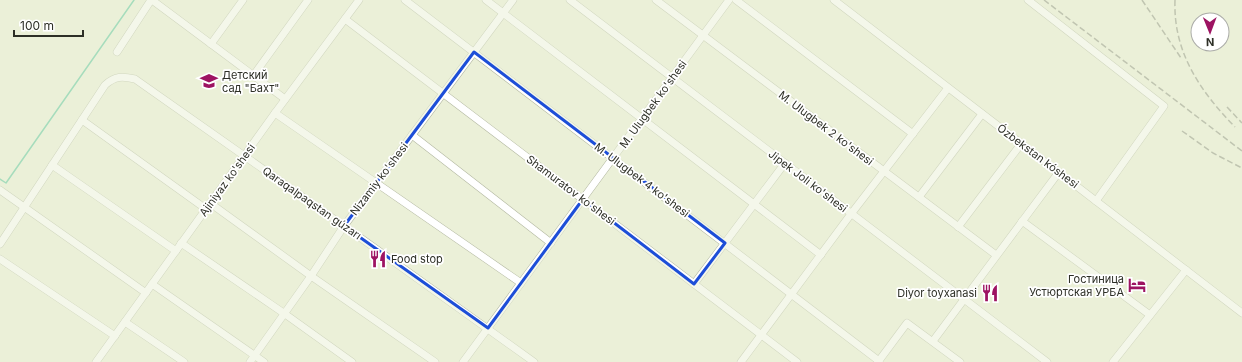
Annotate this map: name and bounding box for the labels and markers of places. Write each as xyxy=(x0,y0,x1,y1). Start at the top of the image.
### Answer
place label: Детский сад "Бахт" xyxy=(222,68,279,95)
school or university icon: Детский сад "Бахт" xyxy=(199,71,219,91)
restaurant icon: Food stop xyxy=(368,249,388,269)
place label: Food stop xyxy=(391,252,443,266)
place label: Гостиница Устюртская УРБА xyxy=(1029,272,1124,299)
hotel icon: Гостиница Устюртская УРБА xyxy=(1127,275,1147,295)
restaurant icon: Diyor toyxanasi xyxy=(980,283,1000,303)
place label: Diyor toyxanasi xyxy=(897,286,977,300)

